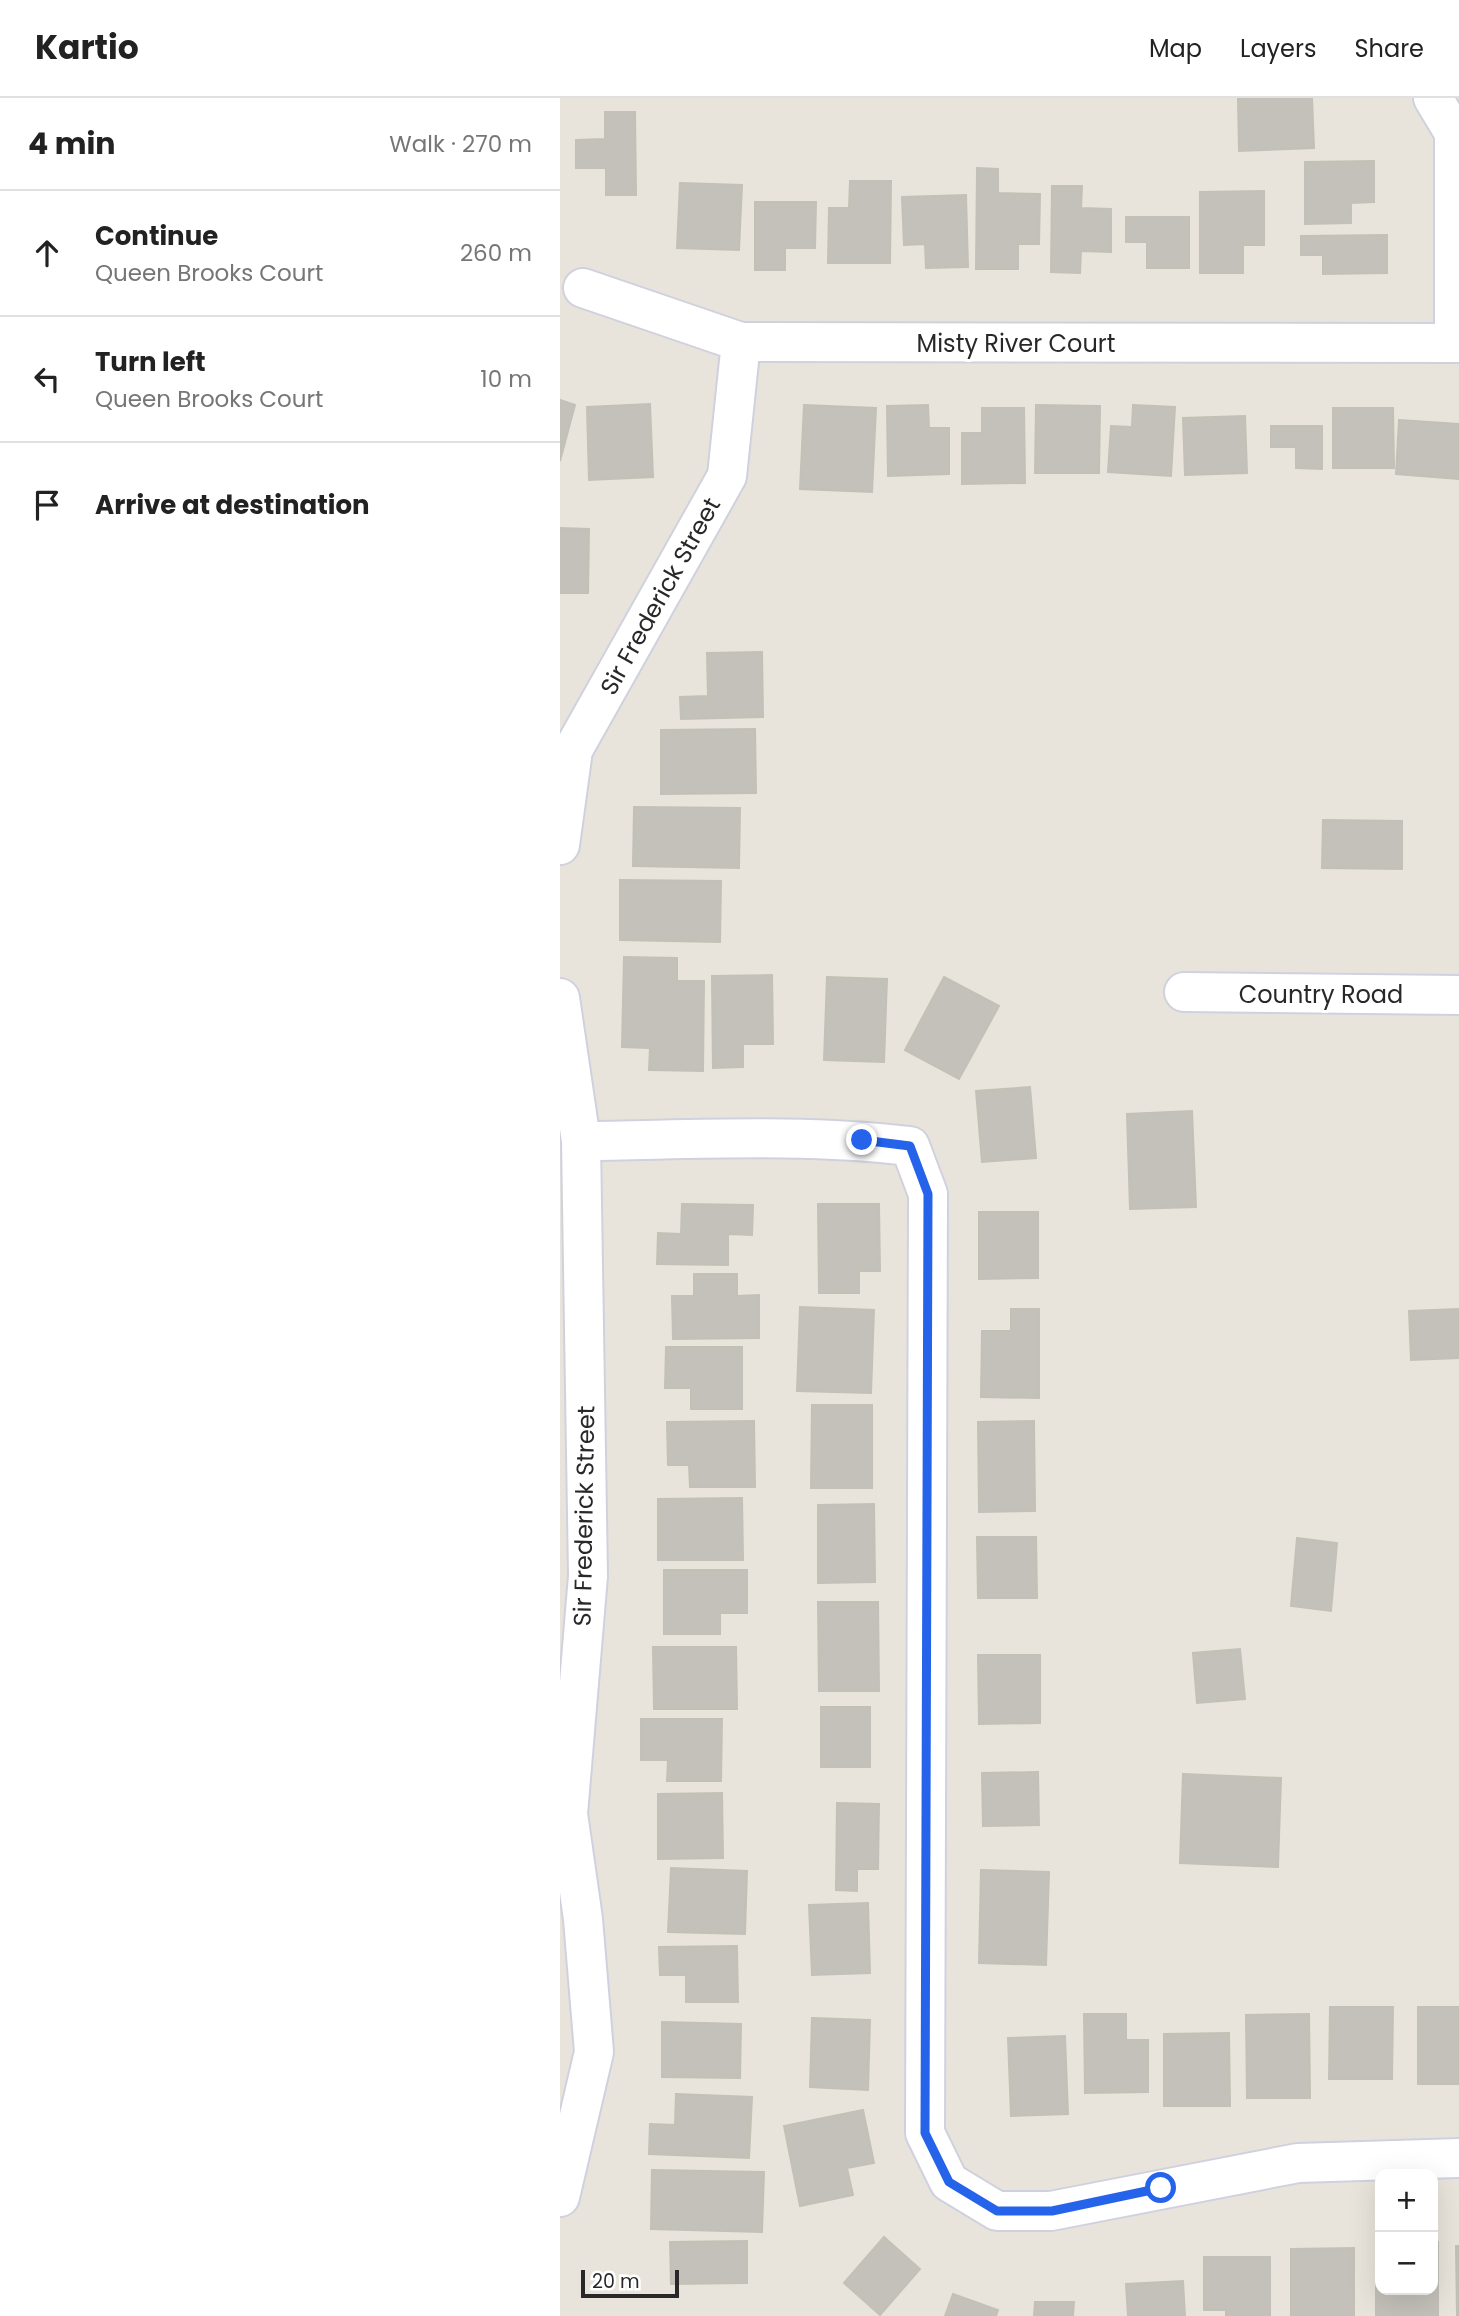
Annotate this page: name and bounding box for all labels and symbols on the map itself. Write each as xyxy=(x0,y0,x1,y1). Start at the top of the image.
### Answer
street label: Misty River Court xyxy=(917,327,1115,360)
street label: Sir Frederick Street xyxy=(592,491,728,701)
street label: Country Road xyxy=(1239,978,1403,1011)
route end xyxy=(846,1124,877,1155)
street label: Sir Frederick Street xyxy=(566,1405,602,1627)
route start xyxy=(1145,2172,1176,2203)
scale bar xyxy=(581,2267,679,2299)

